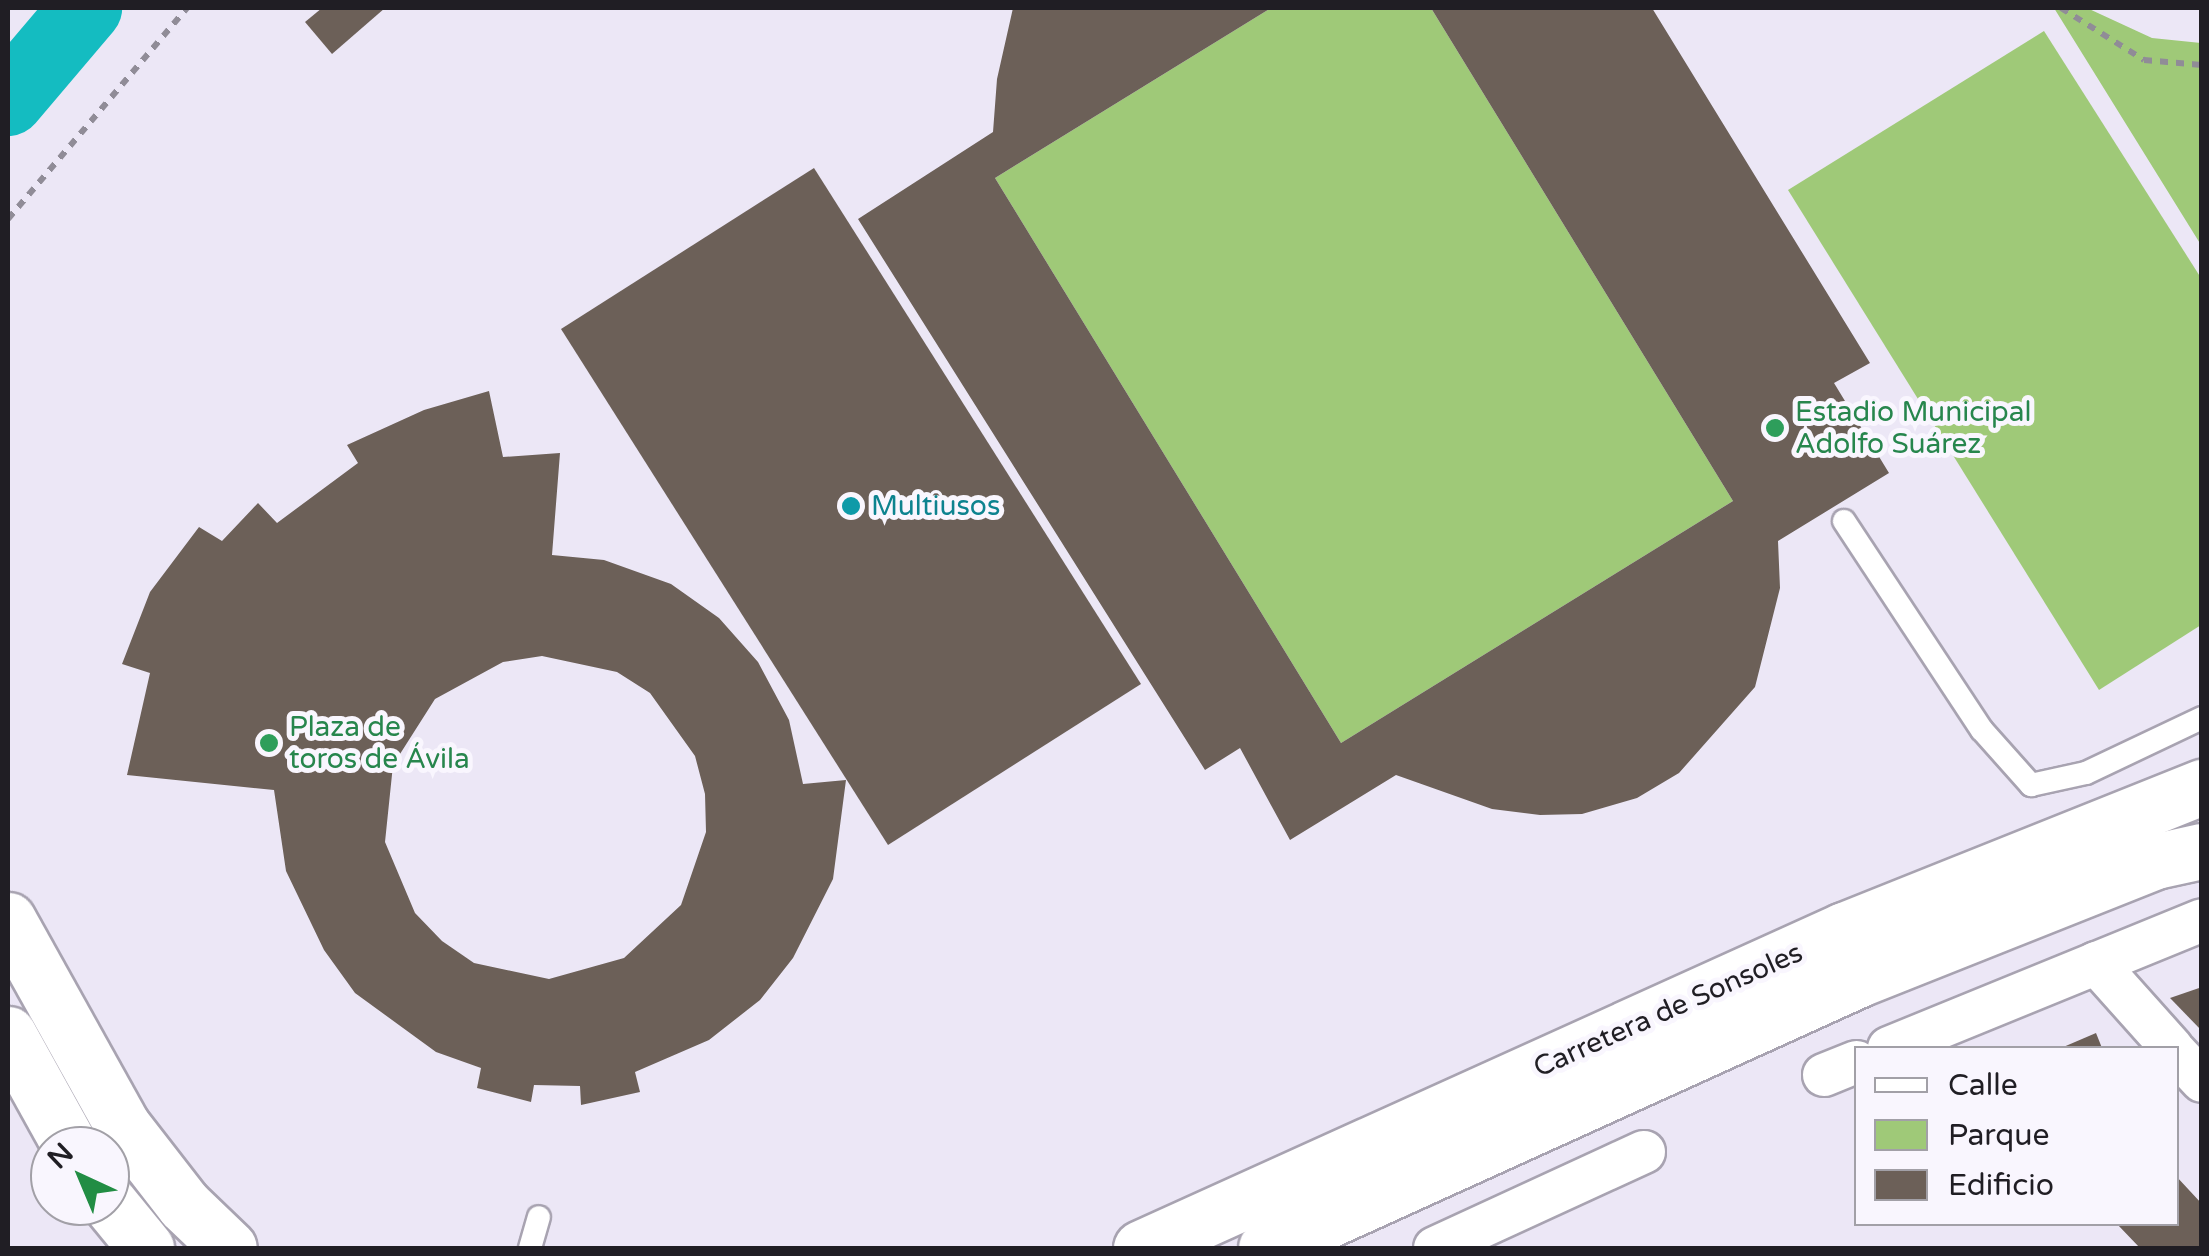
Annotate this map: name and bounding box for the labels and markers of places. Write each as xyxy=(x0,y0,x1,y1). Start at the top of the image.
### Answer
place label: Estadio Municipal Adolfo Suárez xyxy=(1795,395,2031,461)
marker: Estadio Municipal Adolfo Suárez xyxy=(1764,417,1786,439)
place label: Multiusos xyxy=(871,489,1000,523)
marker: Multiusos xyxy=(840,495,862,517)
place label: Plaza de toros de Ávila xyxy=(289,710,470,776)
marker: Plaza de toros de Ávila xyxy=(258,732,280,754)

